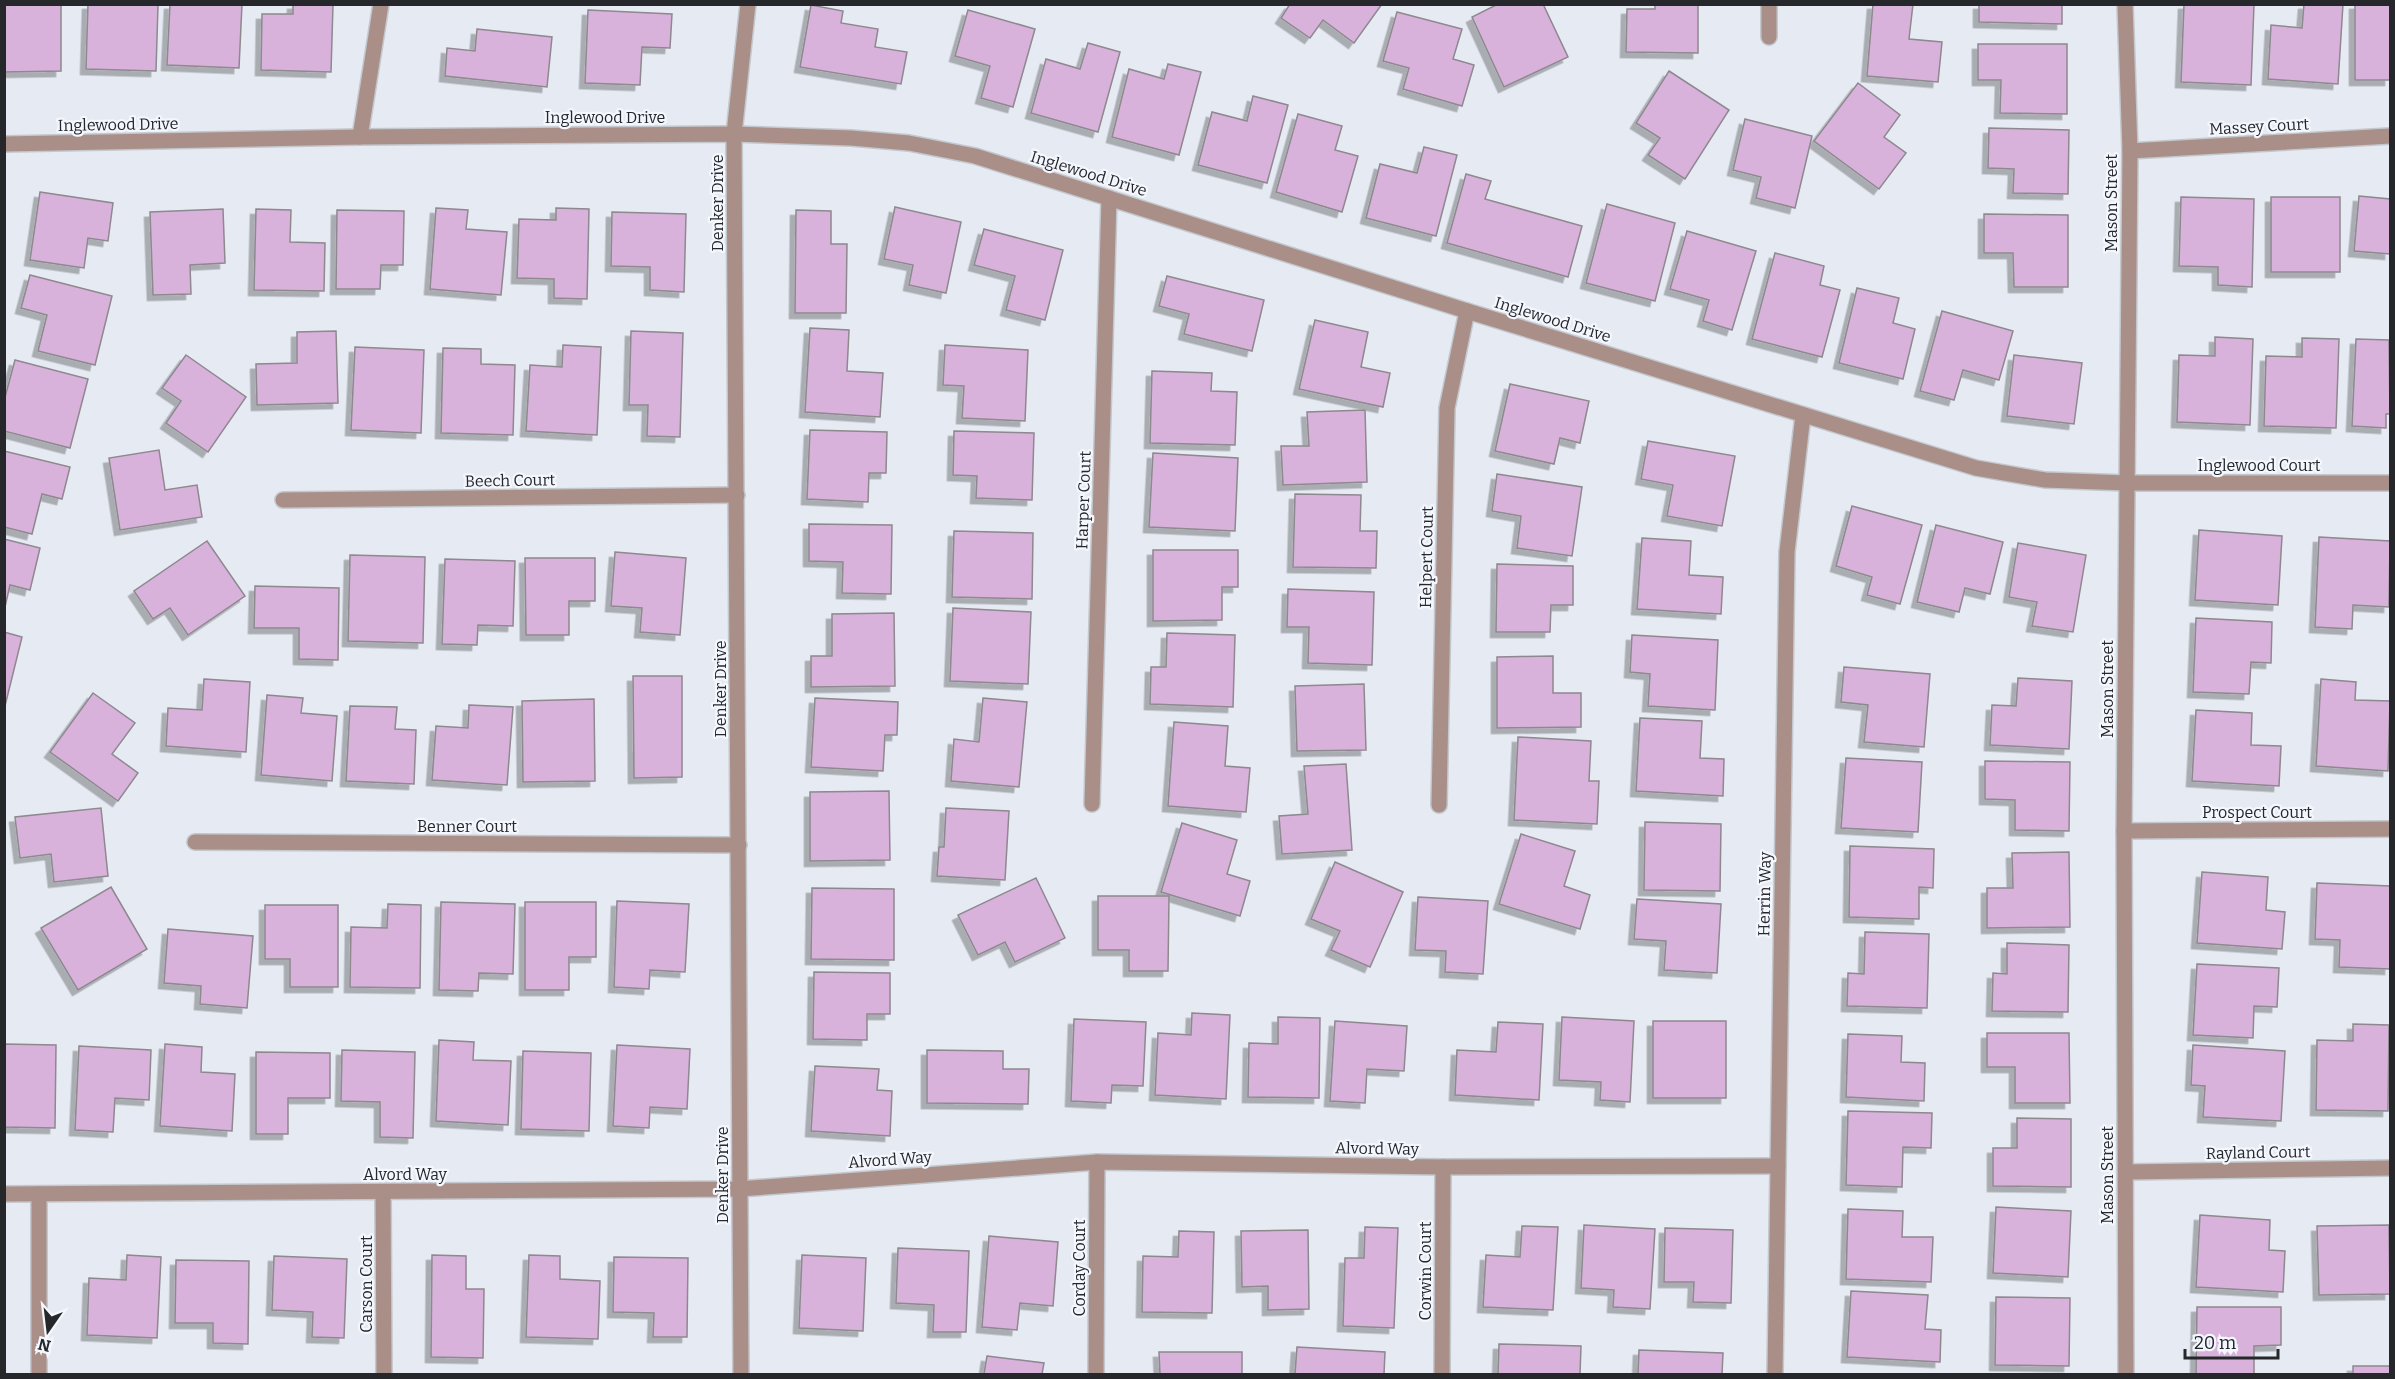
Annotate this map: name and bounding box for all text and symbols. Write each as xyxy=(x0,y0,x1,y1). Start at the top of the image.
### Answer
street label: Inglewood Drive xyxy=(545,108,665,127)
street label: Inglewood Drive xyxy=(58,114,178,135)
street label: Massey Court xyxy=(2209,114,2310,139)
street label: Inglewood Drive xyxy=(1028,147,1149,200)
street label: Denker Drive xyxy=(708,154,727,252)
street label: Mason Street xyxy=(2102,154,2121,252)
street label: Inglewood Drive xyxy=(1492,293,1613,346)
street label: Harper Court xyxy=(1072,450,1095,550)
street label: Inglewood Court xyxy=(2198,456,2321,475)
street label: Beech Court xyxy=(465,470,556,491)
street label: Helpert Court xyxy=(1416,506,1437,608)
street label: Denker Drive xyxy=(711,640,730,738)
street label: Mason Street xyxy=(2098,640,2117,738)
street label: Prospect Court xyxy=(2202,803,2312,822)
street label: Benner Court xyxy=(417,817,517,836)
street label: Herrin Way xyxy=(1754,851,1775,937)
street label: Denker Drive xyxy=(713,1126,732,1224)
street label: Mason Street xyxy=(2098,1126,2117,1224)
street label: Alvord Way xyxy=(1335,1138,1420,1159)
street label: Rayland Court xyxy=(2206,1142,2311,1163)
street label: Alvord Way xyxy=(848,1147,933,1172)
street label: Alvord Way xyxy=(363,1165,447,1184)
street label: Corday Court xyxy=(1070,1219,1089,1316)
street label: Corwin Court xyxy=(1416,1221,1435,1320)
street label: Carson Court xyxy=(357,1235,376,1333)
north arrow xyxy=(18,1301,78,1361)
scale bar xyxy=(2185,1322,2278,1360)
text: 20 m xyxy=(2194,1332,2236,1354)
text: N xyxy=(36,1334,53,1356)

